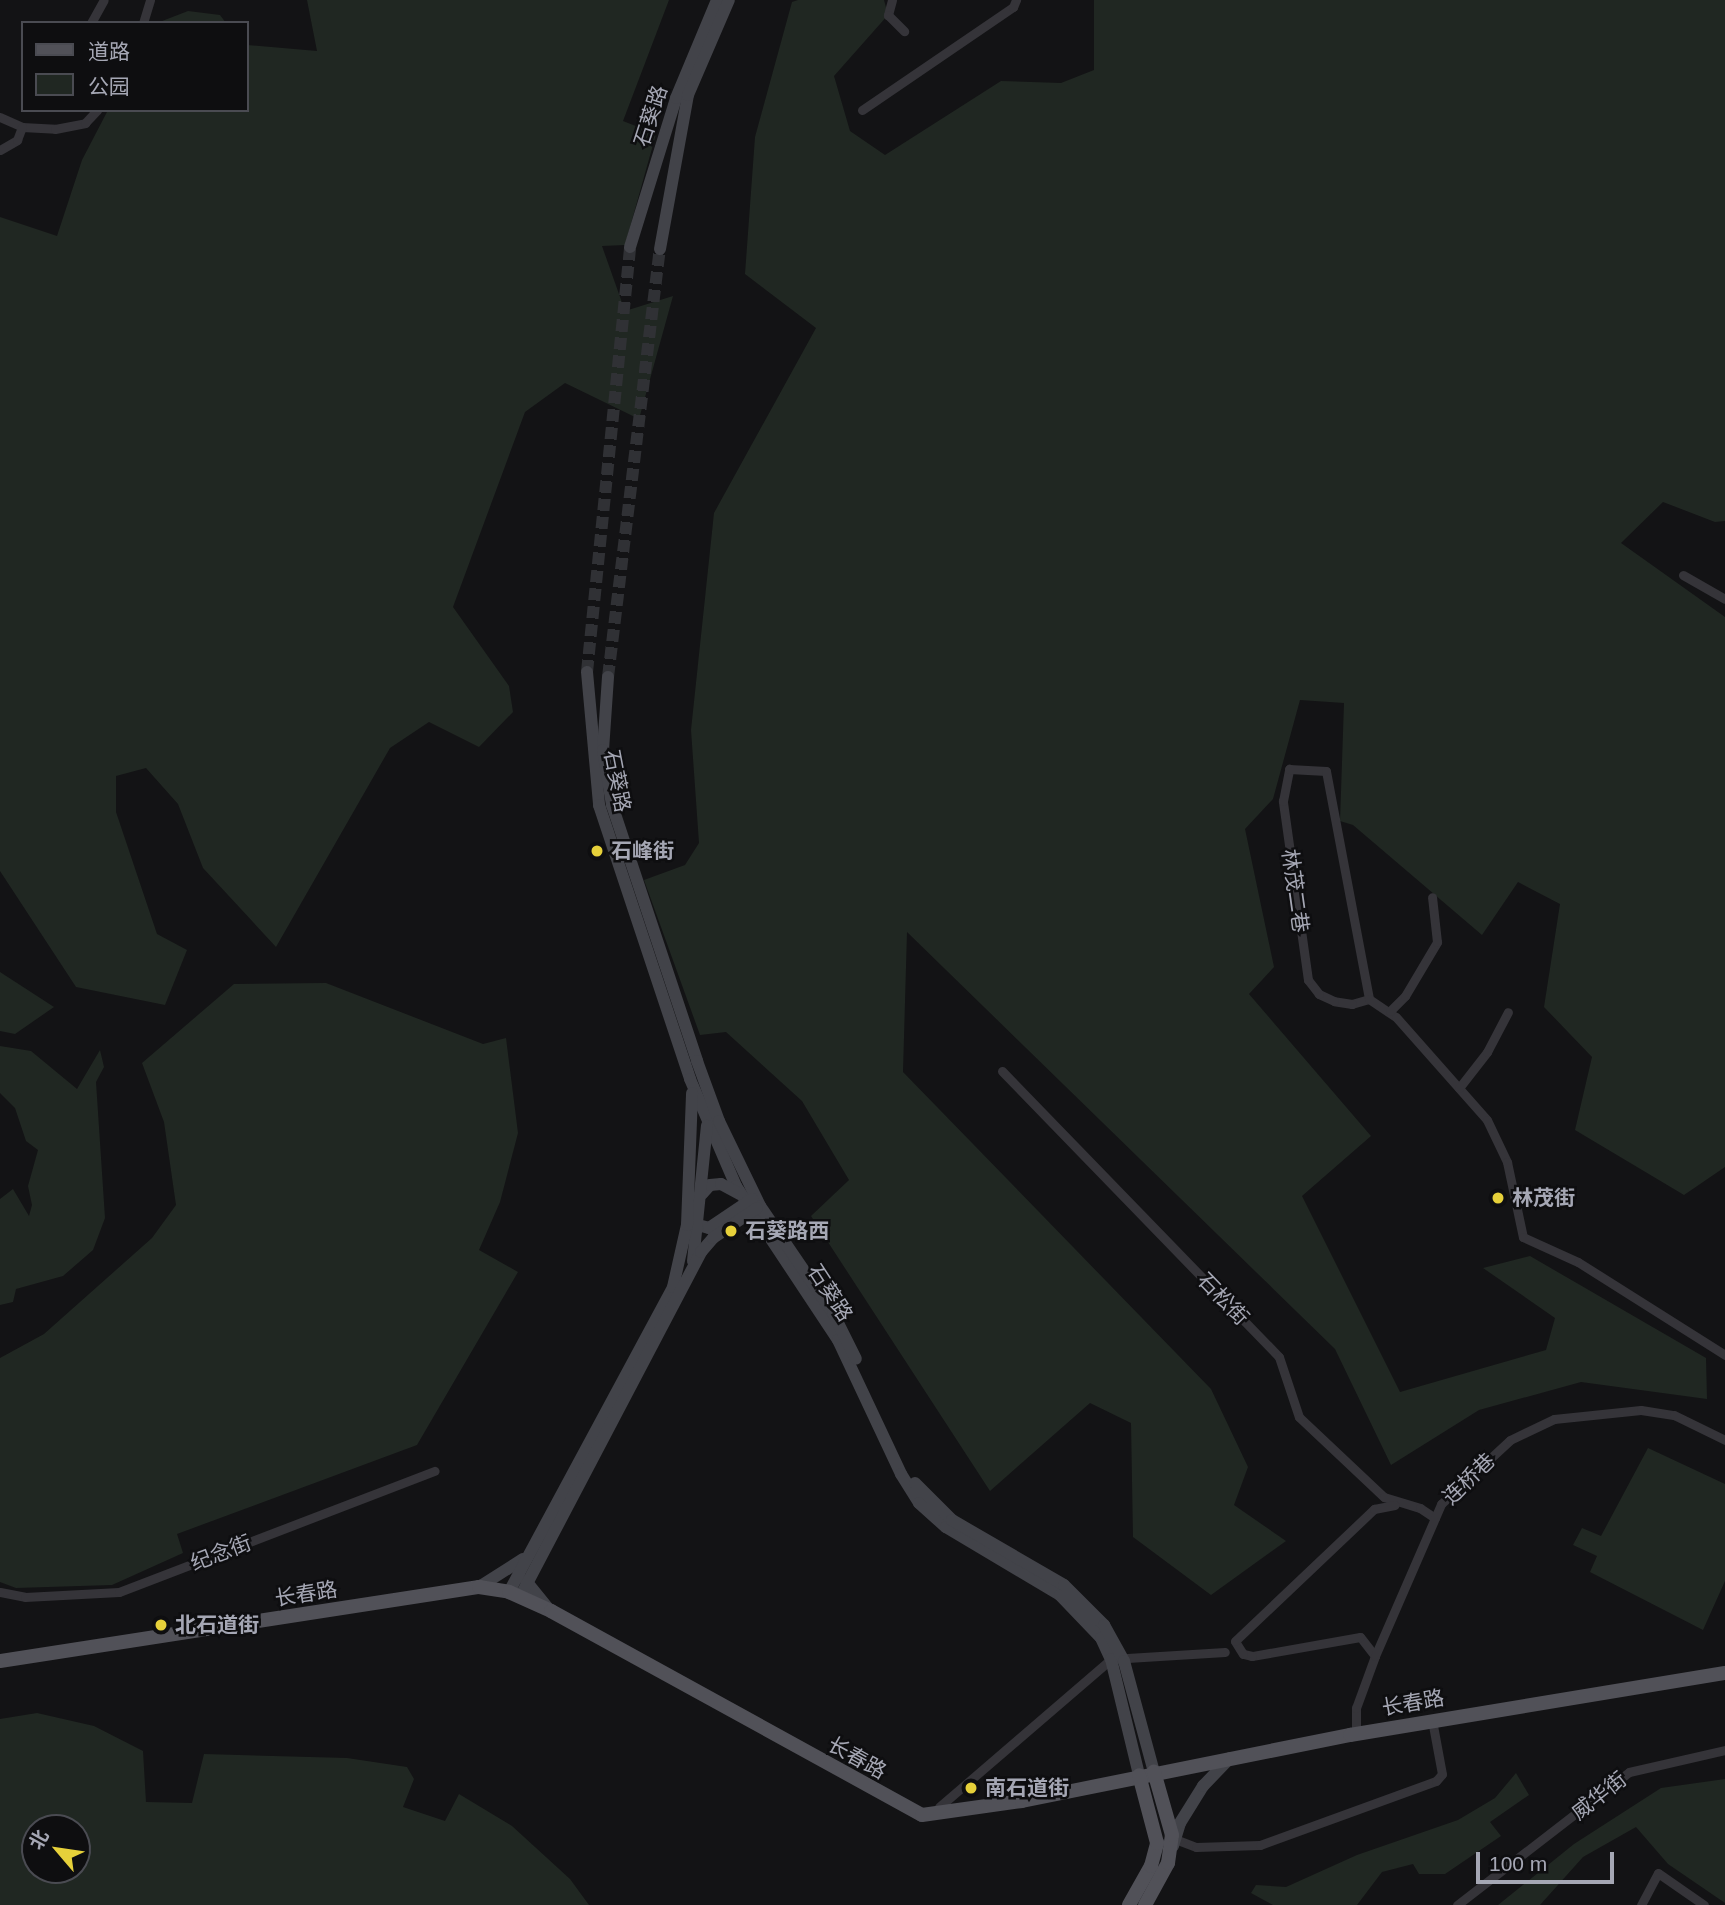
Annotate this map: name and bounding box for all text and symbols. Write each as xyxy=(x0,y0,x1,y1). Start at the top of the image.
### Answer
legend xyxy=(21,21,248,112)
text: 道路 xyxy=(88,40,130,63)
text: 公园 xyxy=(88,75,130,98)
street label: 石葵路 xyxy=(629,82,673,150)
street label: 石葵路 xyxy=(599,748,635,814)
place label: 石峰街 xyxy=(611,838,674,864)
marker: 石峰街 xyxy=(589,843,605,859)
street label: 林茂二巷 xyxy=(1277,848,1313,934)
place label: 林茂街 xyxy=(1512,1185,1575,1211)
marker: 林茂街 xyxy=(1490,1190,1506,1206)
place label: 石葵路西 xyxy=(745,1218,829,1244)
marker: 石葵路西 xyxy=(723,1223,739,1239)
street label: 石葵路 xyxy=(802,1260,858,1326)
street label: 石松街 xyxy=(1192,1268,1254,1330)
street label: 连桥巷 xyxy=(1438,1448,1500,1510)
street label: 纪念街 xyxy=(187,1530,255,1576)
street label: 长春路 xyxy=(273,1577,339,1611)
place label: 北石道街 xyxy=(175,1612,259,1638)
marker: 北石道街 xyxy=(153,1617,169,1633)
street label: 长春路 xyxy=(1380,1685,1446,1721)
street label: 长春路 xyxy=(823,1732,891,1784)
street label: 威华街 xyxy=(1566,1767,1632,1825)
place label: 南石道街 xyxy=(985,1775,1069,1801)
marker: 南石道街 xyxy=(963,1780,979,1796)
north arrow xyxy=(21,1814,91,1884)
text: 北 xyxy=(25,1826,53,1853)
scale bar xyxy=(1480,1839,1618,1883)
text: 100 m xyxy=(1489,1852,1547,1875)

